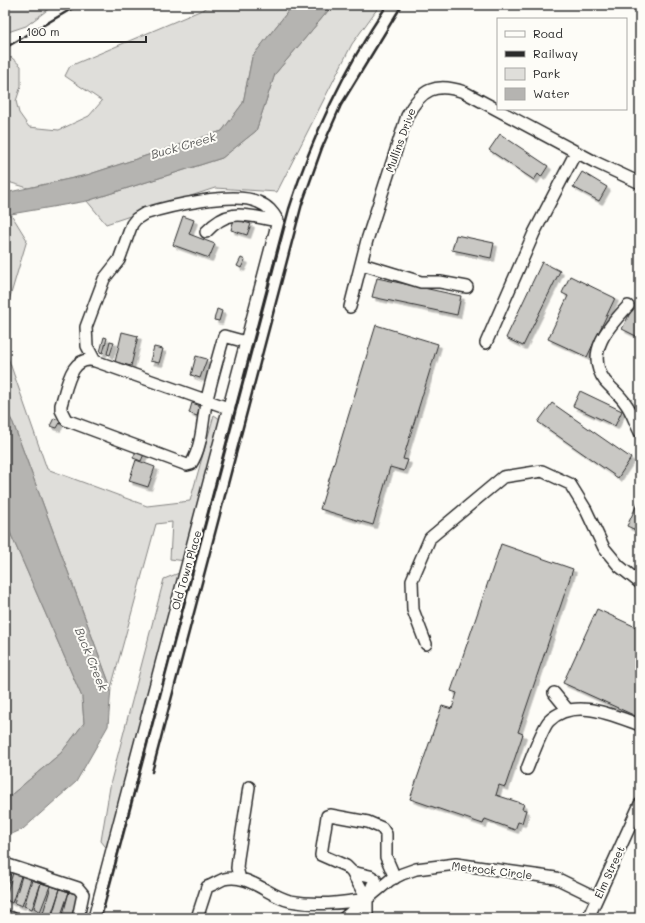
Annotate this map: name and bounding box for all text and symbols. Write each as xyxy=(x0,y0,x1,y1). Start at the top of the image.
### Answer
scale bar xyxy=(20,18,146,44)
legend xyxy=(497,18,627,110)
text: 100 m xyxy=(26,23,60,39)
text: Road xyxy=(533,25,563,41)
text: Railway xyxy=(533,45,578,61)
text: Park xyxy=(533,65,560,81)
text: Water xyxy=(533,85,570,101)
street label: Mullins Drive xyxy=(381,105,419,174)
water label: Buck Creek xyxy=(149,128,218,162)
street label: Old Town Place xyxy=(167,528,205,612)
water label: Buck Creek xyxy=(72,625,112,694)
street label: Elm Street xyxy=(590,843,628,901)
street label: Metrock Circle xyxy=(451,858,533,882)

